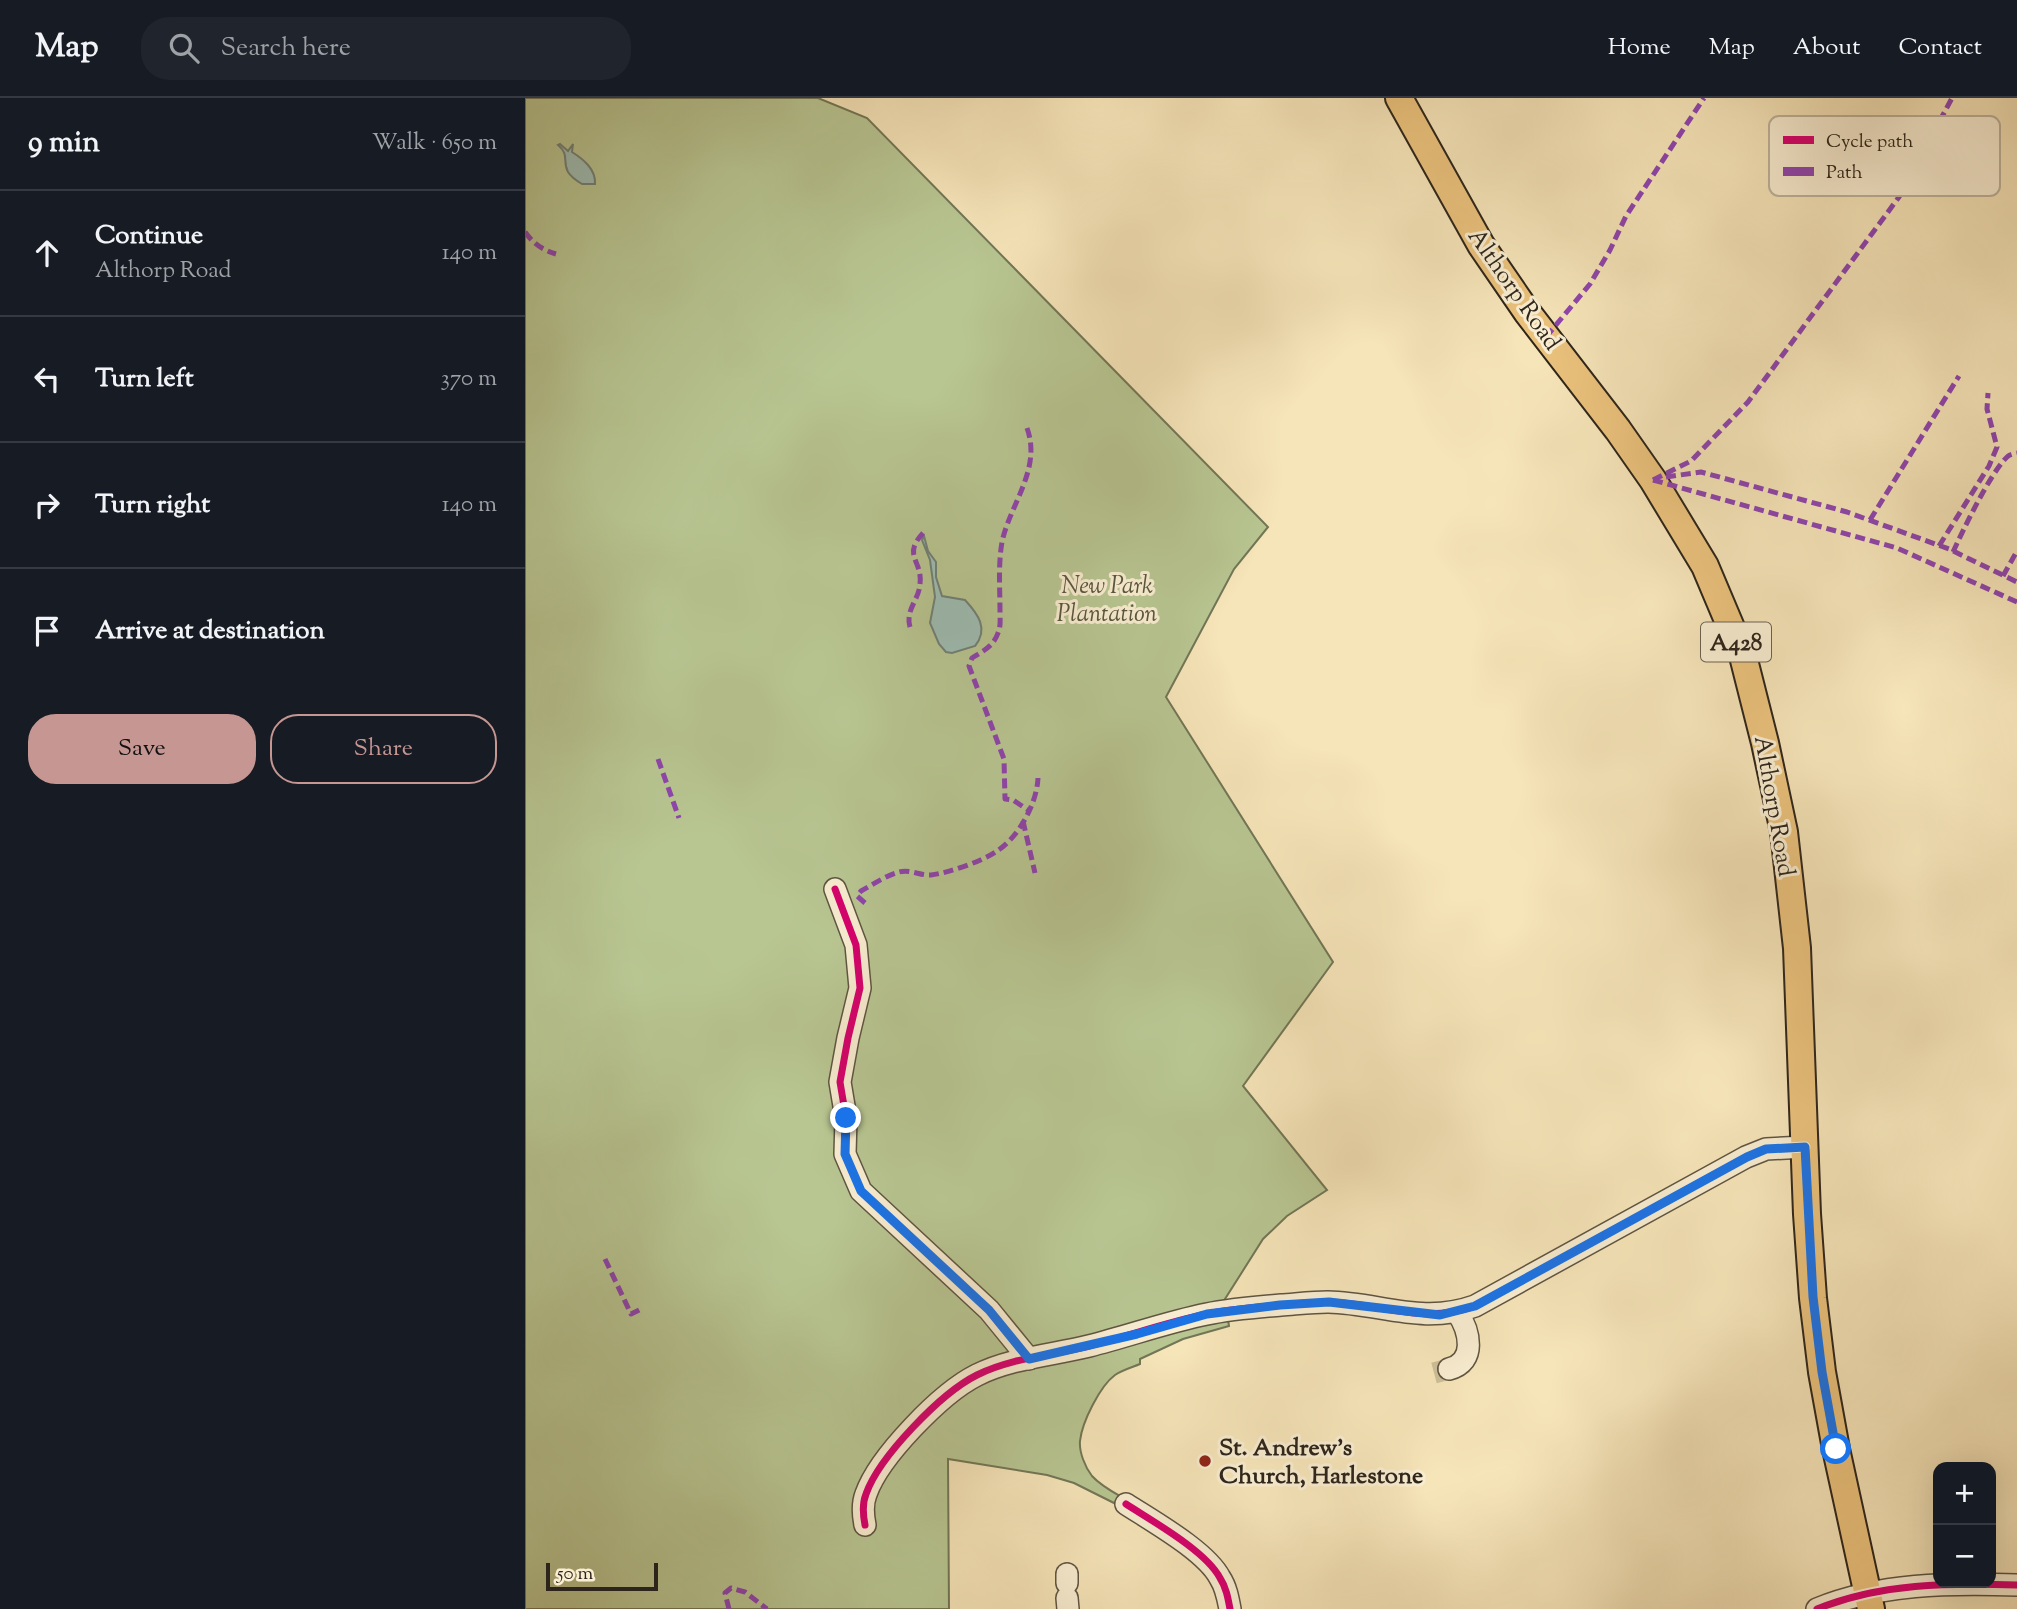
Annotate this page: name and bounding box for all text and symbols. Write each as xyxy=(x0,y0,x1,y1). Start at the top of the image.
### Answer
search box xyxy=(141,17,631,80)
text: Map xyxy=(35,24,99,72)
icon: search xyxy=(165,29,203,67)
text: Search here xyxy=(221,30,351,67)
text: Home xyxy=(1608,31,1671,65)
text: Map xyxy=(1709,31,1755,65)
text: About xyxy=(1793,31,1860,65)
text: Contact xyxy=(1898,31,1982,65)
legend xyxy=(1769,116,2000,196)
text: 9 min xyxy=(28,122,100,165)
text: Walk · 650 m xyxy=(372,127,497,160)
text: Cycle path xyxy=(1826,129,1913,156)
text: Path xyxy=(1826,160,1863,187)
text: Continue xyxy=(95,218,203,255)
street label: Althorp Road xyxy=(1459,222,1568,359)
icon: ahead xyxy=(28,234,66,272)
text: 140 m xyxy=(442,237,497,270)
text: Althorp Road xyxy=(95,255,232,288)
icon: left xyxy=(28,360,66,398)
text: Turn left xyxy=(95,361,194,398)
text: 370 m xyxy=(441,363,497,396)
icon: right xyxy=(28,486,66,524)
text: Turn right xyxy=(95,487,210,524)
text: 140 m xyxy=(442,489,497,522)
park label: New Park Plantation xyxy=(1057,570,1158,632)
icon: arrive xyxy=(28,612,66,650)
text: Arrive at destination xyxy=(95,613,325,650)
road number: A428 xyxy=(1701,622,1771,662)
button: Save xyxy=(28,714,256,784)
button: Share xyxy=(270,714,497,784)
street label: Althorp Road xyxy=(1744,733,1802,880)
route end xyxy=(830,1102,861,1133)
place label: St. Andrew's Church, Harlestone xyxy=(1219,1432,1423,1494)
route start xyxy=(1820,1433,1851,1464)
marker: St. Andrew's Church, Harlestone xyxy=(1197,1453,1213,1469)
map controls xyxy=(1933,1462,1996,1588)
button: + xyxy=(1933,1462,1996,1525)
button: − xyxy=(1933,1525,1996,1588)
scale bar xyxy=(546,1560,658,1592)
text: 50 m xyxy=(557,1561,593,1588)

